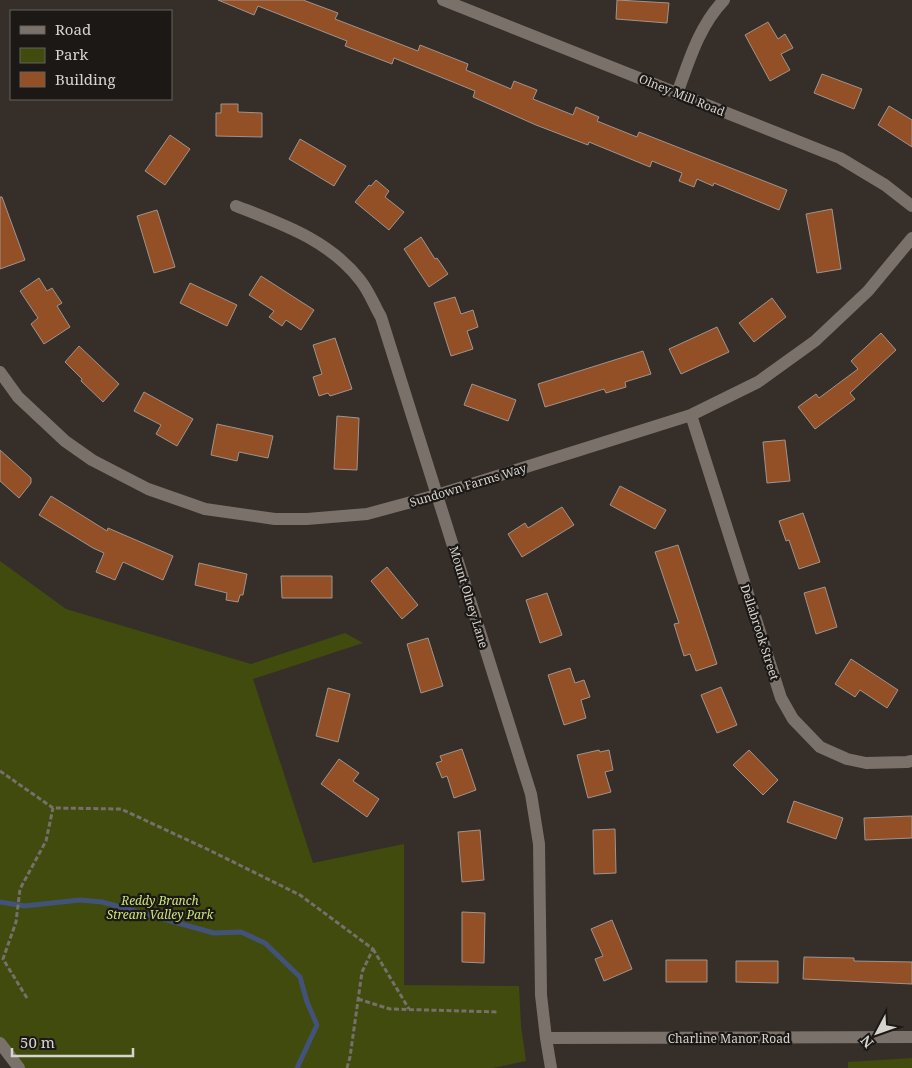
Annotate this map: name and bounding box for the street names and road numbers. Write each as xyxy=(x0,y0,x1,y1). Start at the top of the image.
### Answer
street label: Olney Mill Road xyxy=(637,70,728,120)
street label: Sundown Farms Way xyxy=(408,459,529,511)
street label: Mount Olney Lane xyxy=(445,544,493,650)
street label: Dellabrook Street xyxy=(736,582,784,682)
street label: Charline Manor Road xyxy=(668,1030,791,1047)

